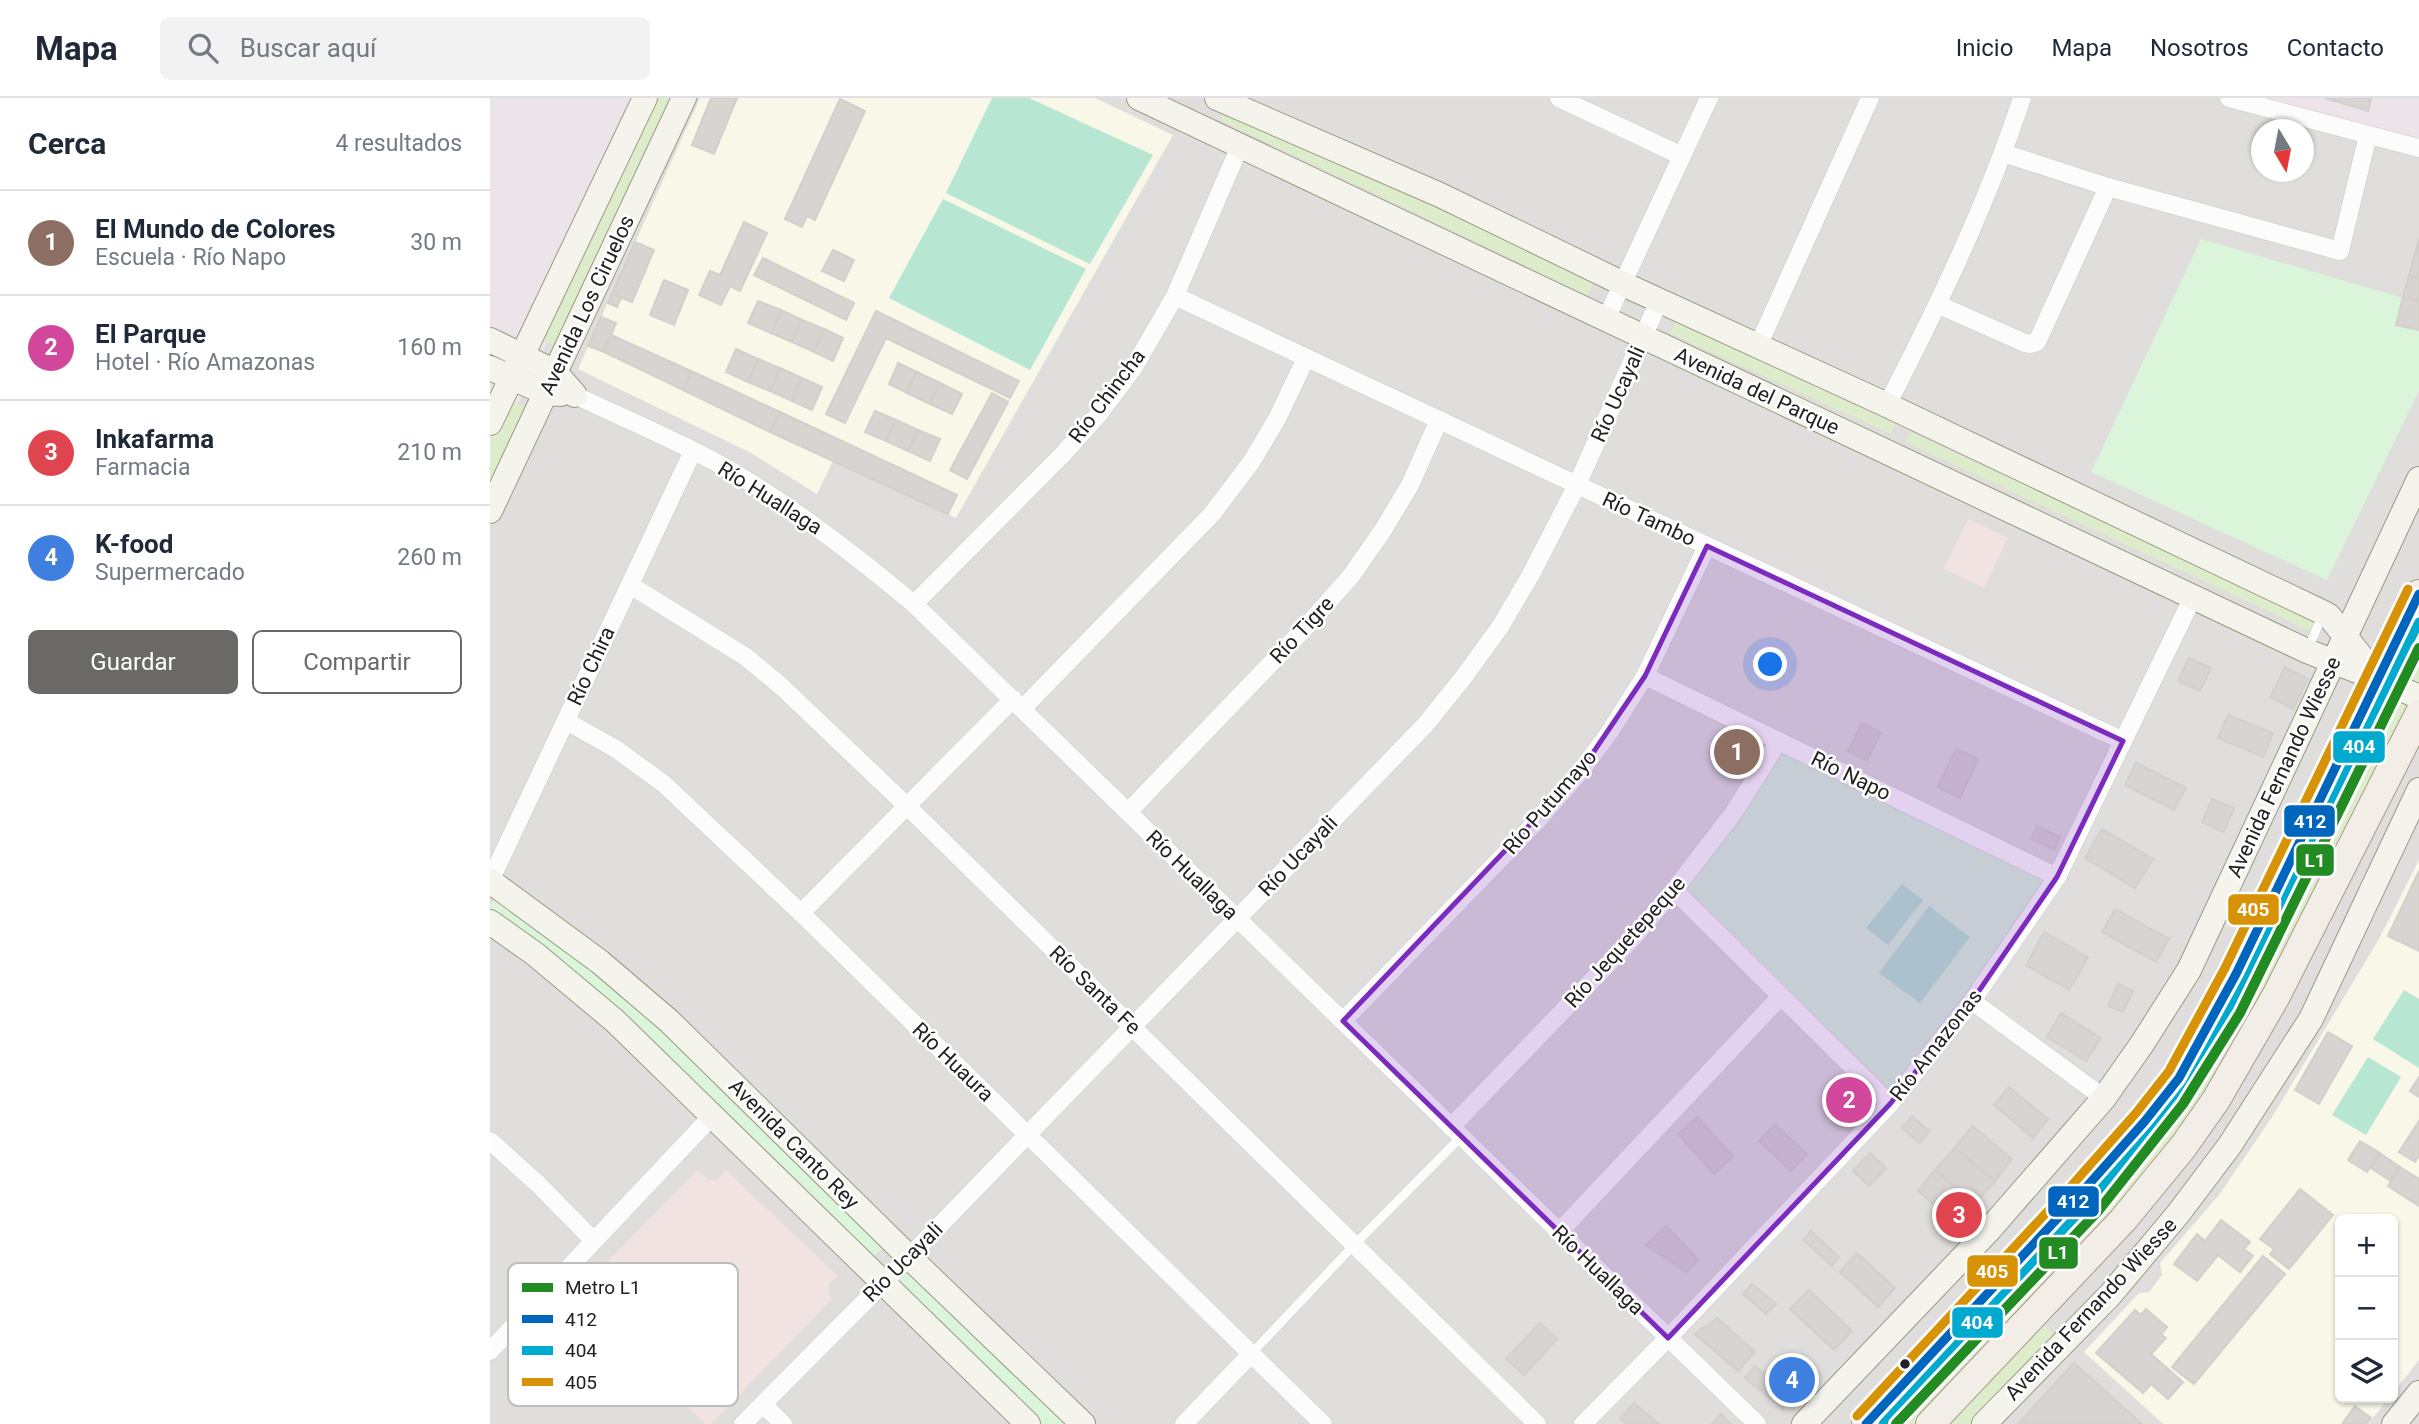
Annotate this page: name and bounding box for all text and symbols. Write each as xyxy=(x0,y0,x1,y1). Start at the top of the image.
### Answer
search box xyxy=(160,17,650,80)
text: Mapa xyxy=(35,29,118,68)
icon: search xyxy=(184,29,222,67)
text: Buscar aquí xyxy=(240,33,376,63)
text: Inicio xyxy=(1956,34,2013,62)
text: Mapa xyxy=(2051,34,2112,62)
text: Nosotros xyxy=(2150,34,2249,62)
text: Contacto xyxy=(2287,34,2384,62)
north arrow xyxy=(2251,119,2314,182)
text: Cerca xyxy=(28,126,106,161)
text: 4 resultados xyxy=(335,130,462,157)
street label: Avenida Los Ciruelos xyxy=(535,211,639,399)
text: El Mundo de Colores xyxy=(95,214,336,244)
text: 1 xyxy=(44,229,58,256)
text: 30 m xyxy=(410,229,462,256)
text: Escuela · Río Napo xyxy=(95,244,286,271)
text: El Parque xyxy=(95,319,206,349)
text: 2 xyxy=(44,334,58,361)
text: 160 m xyxy=(397,334,462,361)
street label: Río Ucayali xyxy=(1586,342,1650,446)
street label: Avenida del Parque xyxy=(1671,342,1843,440)
street label: Río Chincha xyxy=(1064,344,1150,448)
text: Hotel · Río Amazonas xyxy=(95,349,315,376)
text: Inkafarma xyxy=(95,424,214,454)
text: 3 xyxy=(44,439,58,466)
text: 210 m xyxy=(397,439,462,466)
text: Farmacia xyxy=(95,454,190,481)
street label: Río Huallaga xyxy=(714,457,826,539)
street label: Río Tambo xyxy=(1599,487,1699,551)
text: K-food xyxy=(95,529,173,559)
text: 4 xyxy=(44,544,58,571)
text: 260 m xyxy=(397,544,462,571)
text: Supermercado xyxy=(95,559,245,586)
street label: Río Tigre xyxy=(1265,592,1339,668)
street label: Río Chira xyxy=(562,623,620,709)
button: Guardar xyxy=(28,630,238,694)
button: Compartir xyxy=(252,630,462,694)
your location xyxy=(1753,647,1787,681)
street label: Avenida Fernando Wiesse xyxy=(2222,653,2346,881)
pin: 1 xyxy=(1714,726,1760,778)
line badge: 404 xyxy=(2332,730,2386,764)
text: 404 xyxy=(2343,735,2375,758)
street label: Río Putumayo xyxy=(1498,745,1602,859)
street label: Río Napo xyxy=(1807,746,1895,806)
line badge: 412 xyxy=(2283,804,2336,838)
text: 412 xyxy=(2294,810,2326,833)
street label: Río Ucayali xyxy=(1254,811,1342,901)
street label: Río Huallaga xyxy=(1141,825,1243,925)
line badge: L1 xyxy=(2295,843,2335,877)
text: L1 xyxy=(2304,849,2326,872)
street label: Río Jequetepeque xyxy=(1560,871,1690,1013)
line badge: 405 xyxy=(2227,893,2280,926)
text: 405 xyxy=(2237,898,2269,921)
street label: Río Santa Fe xyxy=(1045,941,1145,1039)
street label: Río Amazonas xyxy=(1885,984,1987,1106)
street label: Río Huaura xyxy=(908,1018,998,1106)
street label: Avenida Canto Rey xyxy=(724,1074,864,1214)
pin: 2 xyxy=(1826,1074,1872,1126)
line badge: 412 xyxy=(2047,1185,2100,1218)
pin: 3 xyxy=(1936,1189,1982,1241)
text: 412 xyxy=(2057,1190,2089,1213)
street label: Avenida Fernando Wiesse xyxy=(2000,1213,2182,1405)
map controls xyxy=(2335,1214,2398,1403)
button: + xyxy=(2335,1214,2398,1277)
street label: Río Ucayali xyxy=(858,1217,948,1307)
street label: Río Huallaga xyxy=(1547,1220,1649,1320)
line badge: L1 xyxy=(2038,1236,2079,1270)
text: L1 xyxy=(2047,1241,2069,1264)
line badge: 405 xyxy=(1966,1254,2019,1288)
text: 405 xyxy=(1976,1260,2008,1283)
legend xyxy=(508,1263,738,1406)
text: Metro L1 xyxy=(565,1276,641,1299)
button: − xyxy=(2335,1277,2398,1340)
line badge: 404 xyxy=(1951,1306,2004,1339)
text: 412 xyxy=(565,1308,597,1331)
text: 404 xyxy=(1961,1311,1993,1334)
text: 404 xyxy=(565,1339,597,1362)
button: layers xyxy=(2335,1340,2398,1403)
pin: 4 xyxy=(1769,1354,1815,1406)
unlabelled marker xyxy=(1898,1357,1912,1371)
text: 405 xyxy=(565,1371,597,1394)

